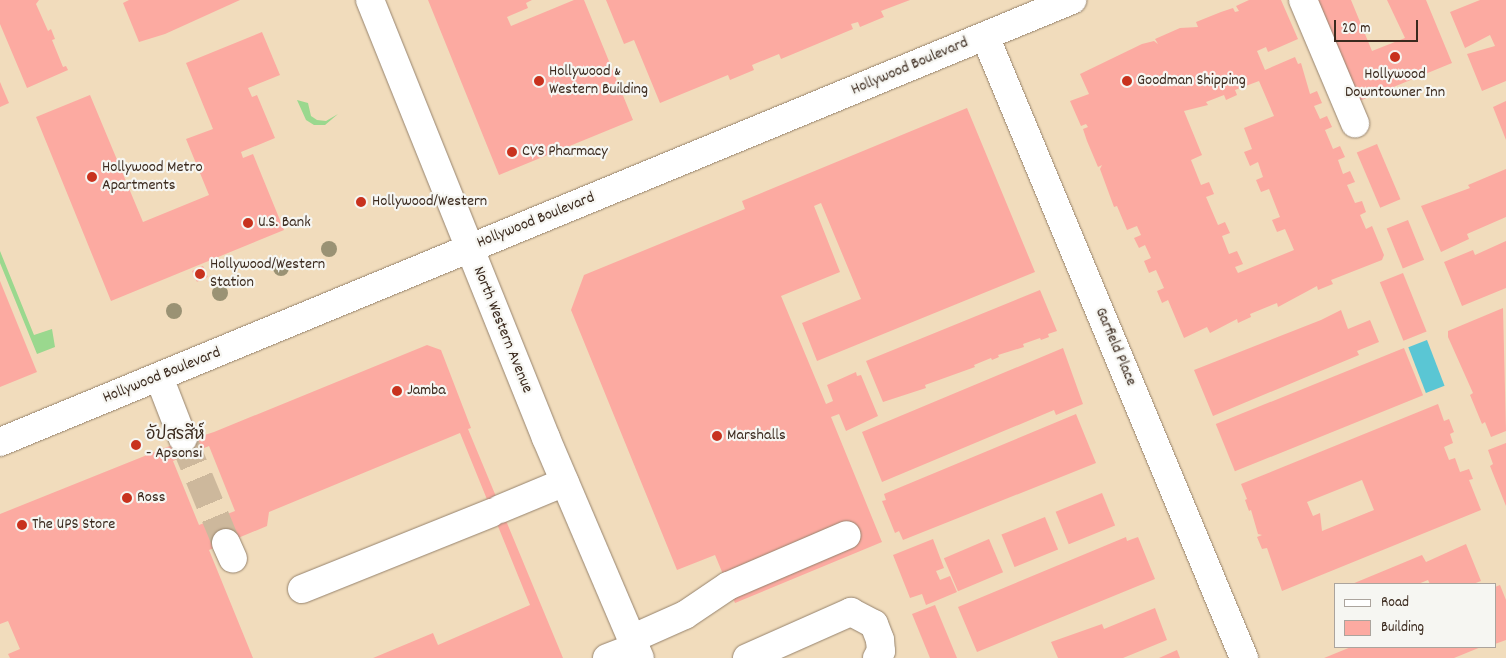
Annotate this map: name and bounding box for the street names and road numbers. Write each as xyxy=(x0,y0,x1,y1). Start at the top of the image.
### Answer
street label: Hollywood Boulevard xyxy=(849,34,971,100)
street label: Hollywood Boulevard xyxy=(474,189,598,253)
street label: North Western Avenue xyxy=(468,264,536,396)
street label: Garfield Place xyxy=(1090,305,1140,389)
street label: Hollywood Boulevard xyxy=(100,344,224,408)

